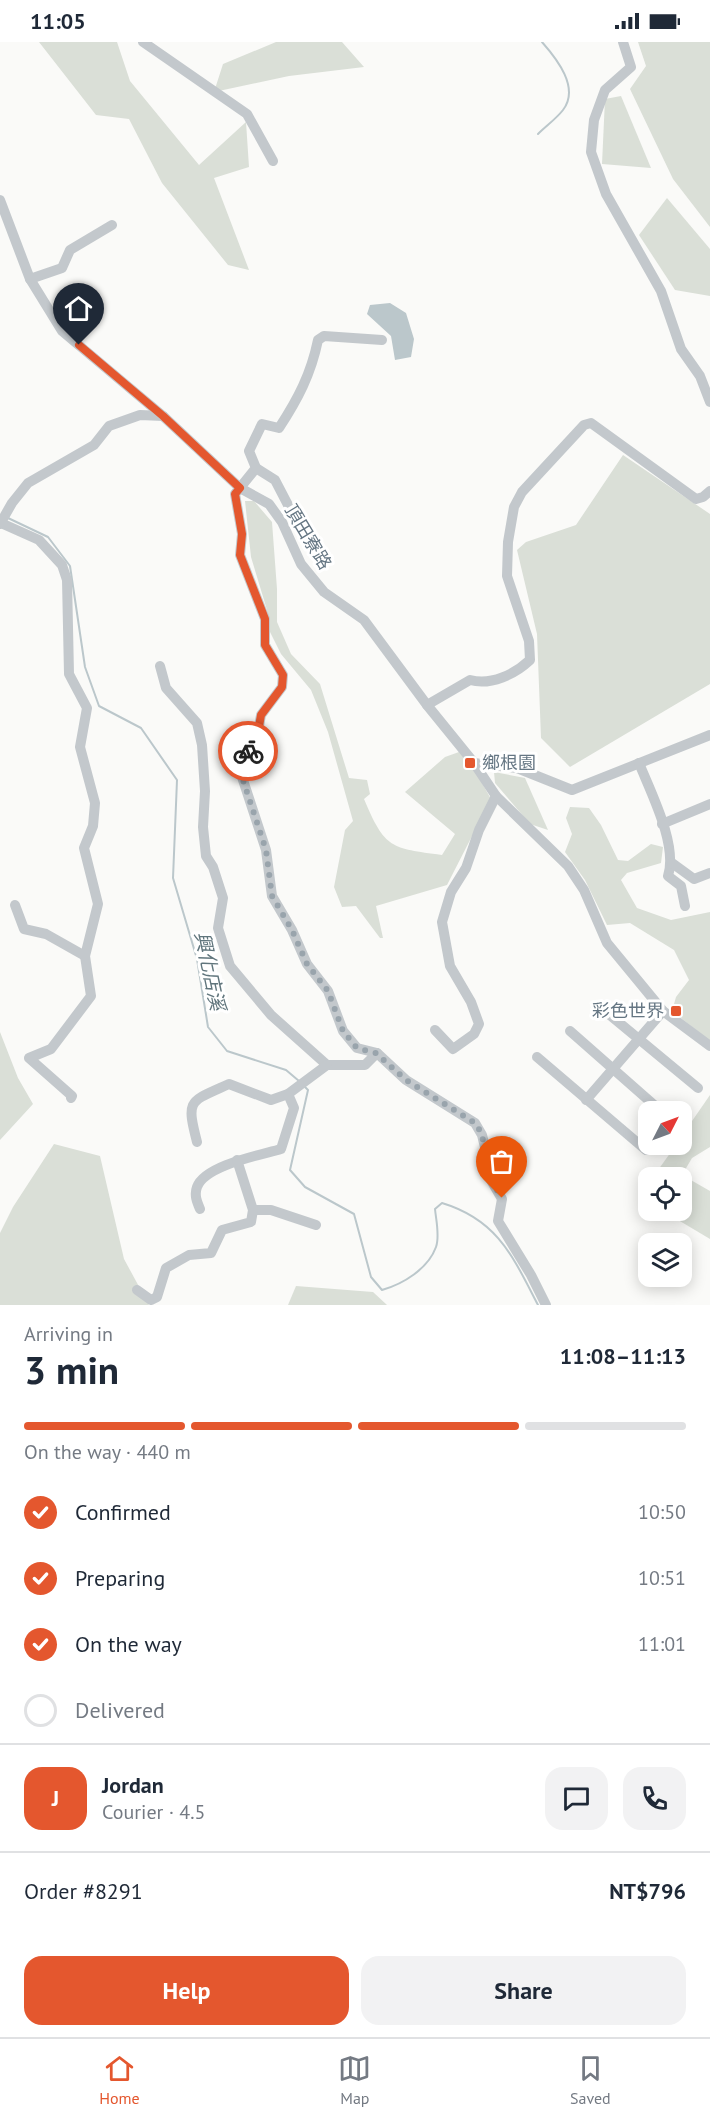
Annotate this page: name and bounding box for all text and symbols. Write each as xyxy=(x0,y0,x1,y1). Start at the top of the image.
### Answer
text: 11:05 xyxy=(30,7,86,35)
pin xyxy=(53,283,104,345)
icon: home xyxy=(62,292,95,325)
street label: 頂田寮路 xyxy=(280,500,337,574)
courier xyxy=(218,721,278,781)
icon: bike xyxy=(232,735,265,768)
place label: 鄉根園 xyxy=(482,751,536,774)
marker: 鄉根園 xyxy=(463,756,477,770)
water label: 興化店溪 xyxy=(189,929,232,1016)
place label: 彩色世界 xyxy=(592,999,664,1022)
marker: 彩色世界 xyxy=(669,1004,683,1018)
north arrow xyxy=(638,1101,692,1155)
map controls xyxy=(638,1101,692,1287)
pin xyxy=(476,1136,527,1198)
icon: bag xyxy=(485,1145,518,1178)
button: locate xyxy=(638,1167,692,1221)
button: layers xyxy=(638,1233,692,1287)
text: Arriving in xyxy=(24,1321,113,1347)
text: 11:08–11:13 xyxy=(560,1342,686,1370)
text: 3 min xyxy=(24,1344,119,1395)
text: On the way · 440 m xyxy=(24,1439,191,1465)
icon: check xyxy=(24,1496,57,1529)
text: Confirmed xyxy=(75,1498,171,1526)
text: 10:50 xyxy=(638,1499,686,1525)
icon: check xyxy=(24,1562,57,1595)
text: Preparing xyxy=(75,1564,165,1592)
text: 10:51 xyxy=(638,1565,686,1591)
icon: check xyxy=(24,1628,57,1661)
text: On the way xyxy=(75,1630,182,1658)
text: 11:01 xyxy=(638,1631,686,1657)
text: Delivered xyxy=(75,1696,165,1724)
button: chat xyxy=(545,1767,608,1830)
button: phone xyxy=(623,1767,686,1830)
text: Jordan xyxy=(102,1771,164,1799)
text: J xyxy=(52,1784,59,1812)
text: Courier · 4.5 xyxy=(102,1799,205,1825)
text: Order #8291 xyxy=(24,1877,143,1905)
text: NT$796 xyxy=(609,1877,686,1905)
button: Help xyxy=(24,1956,349,2025)
button: Share xyxy=(361,1956,686,2025)
tab: Home xyxy=(99,2052,140,2108)
tab: Map xyxy=(338,2052,371,2108)
tab: Saved xyxy=(570,2052,611,2108)

